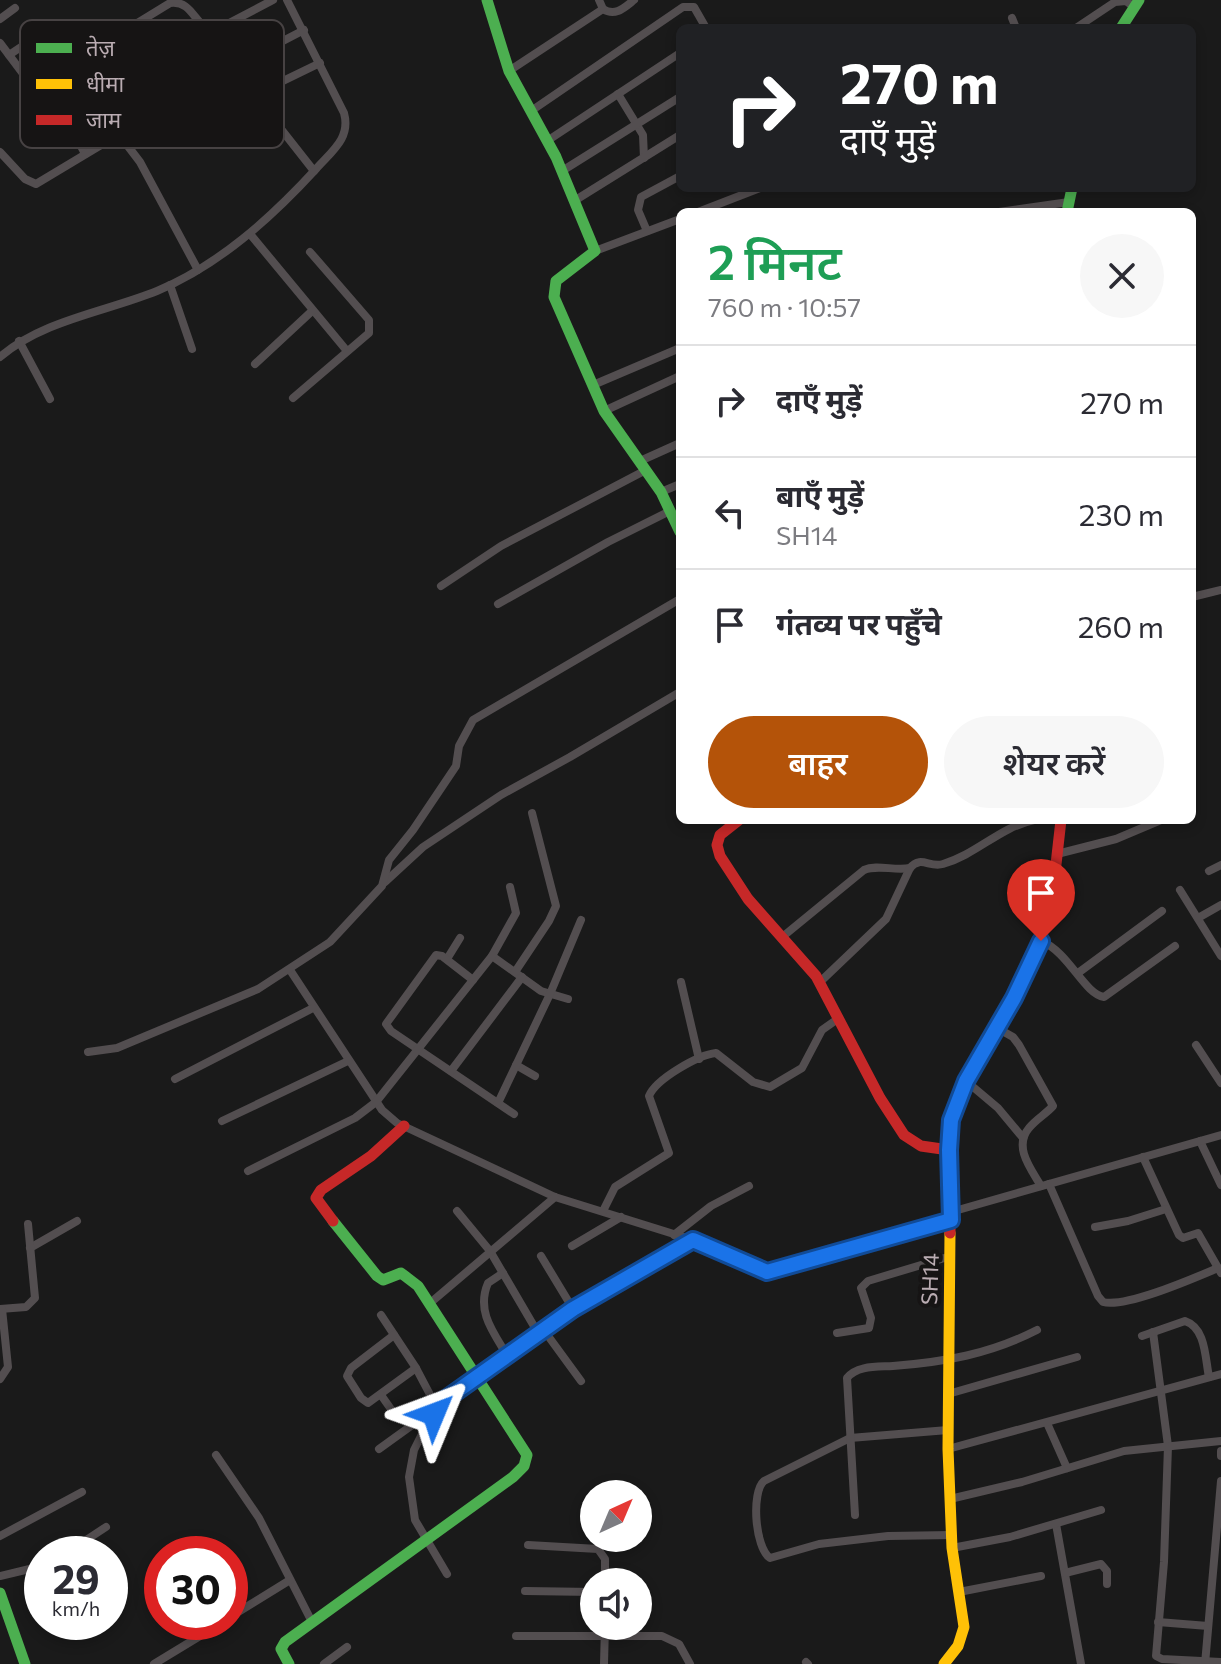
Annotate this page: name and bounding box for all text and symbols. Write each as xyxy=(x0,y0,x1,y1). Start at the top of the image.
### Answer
legend xyxy=(20,20,284,148)
text: तेज़ xyxy=(86,34,116,61)
text: 270 m xyxy=(840,47,999,116)
icon: right xyxy=(708,56,812,160)
text: धीमा xyxy=(86,70,124,97)
text: जाम xyxy=(86,106,122,133)
text: दाएँ मुड़ें xyxy=(840,116,936,160)
text: 2 मिनट xyxy=(708,231,842,290)
button: close xyxy=(1080,234,1164,318)
text: 760 m · 10:57 xyxy=(708,291,861,322)
icon: right xyxy=(708,379,752,423)
text: दाएँ मुड़ें xyxy=(776,380,862,417)
text: 270 m xyxy=(1080,383,1164,420)
text: बाएँ मुड़ें xyxy=(776,476,864,513)
icon: left xyxy=(708,491,752,535)
text: 230 m xyxy=(1079,495,1164,532)
text: SH14 xyxy=(776,519,837,550)
icon: arrive xyxy=(708,603,752,647)
text: गंतव्य पर पहुँचे xyxy=(776,604,942,641)
text: 260 m xyxy=(1078,607,1164,644)
button: बाहर xyxy=(708,716,928,808)
button: शेयर करें xyxy=(944,716,1164,808)
pin xyxy=(1007,859,1075,941)
icon: arrive xyxy=(1019,871,1063,915)
street label: SH14 xyxy=(915,1253,944,1305)
position arrow xyxy=(392,1372,476,1456)
north arrow xyxy=(580,1480,652,1552)
map controls xyxy=(580,1480,652,1640)
speed limit sign: 30 xyxy=(144,1536,248,1640)
text: 29 xyxy=(52,1553,100,1602)
button: sound xyxy=(580,1568,652,1640)
text: km/h xyxy=(52,1596,100,1620)

